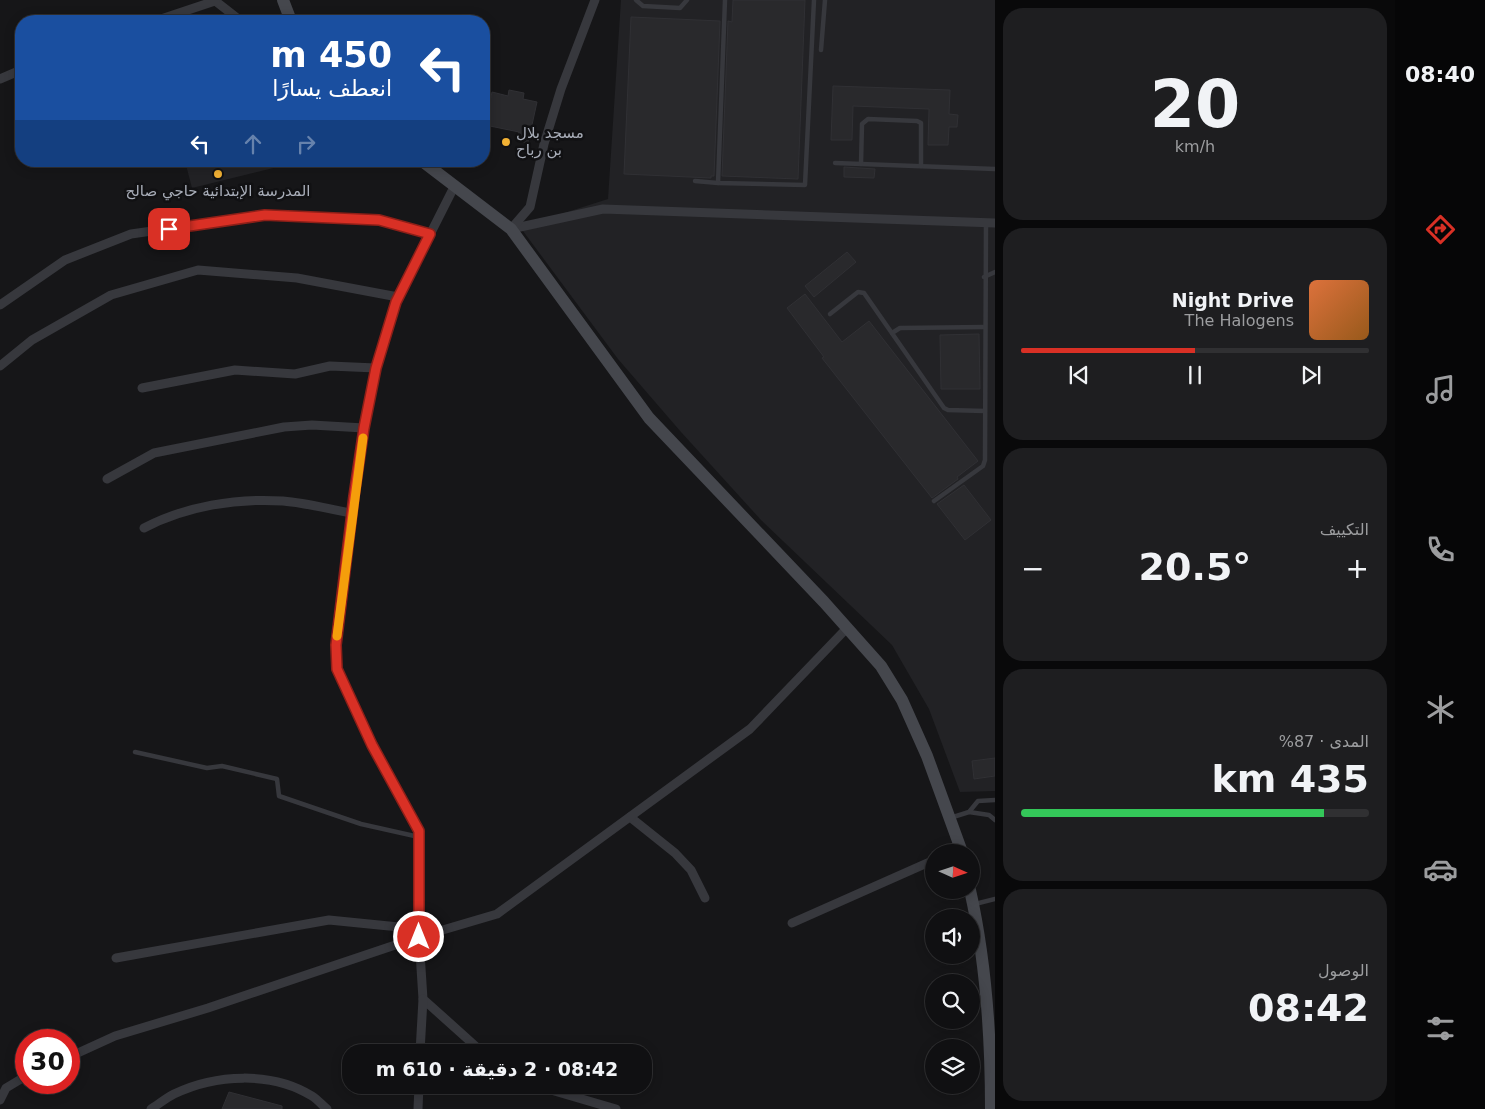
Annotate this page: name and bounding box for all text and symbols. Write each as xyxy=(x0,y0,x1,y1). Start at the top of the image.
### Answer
text: 450 m xyxy=(270,35,392,75)
icon: left xyxy=(410,35,475,100)
text: 08:40 xyxy=(1405,62,1475,87)
text: 20 xyxy=(1150,67,1240,142)
text: انعطف يسارًا xyxy=(272,76,392,101)
place label: مسجد بلال بن رباح xyxy=(516,124,584,159)
icon: left xyxy=(186,130,214,158)
icon: ahead xyxy=(239,130,267,158)
icon: right xyxy=(292,130,320,158)
marker: مسجد بلال بن رباح xyxy=(500,136,512,148)
text: km/h xyxy=(1175,137,1215,156)
marker: المدرسة الإبتدائية حاجي صالح xyxy=(212,168,224,180)
place label: المدرسة الإبتدائية حاجي صالح xyxy=(126,182,310,201)
pin xyxy=(148,208,190,250)
icon: directions xyxy=(1423,212,1458,247)
icon: arrive xyxy=(155,215,183,243)
text: Night Drive xyxy=(1172,289,1294,311)
text: The Halogens xyxy=(1185,311,1294,330)
icon: previous xyxy=(1065,361,1093,389)
icon: pause xyxy=(1181,361,1209,389)
icon: next xyxy=(1297,361,1325,389)
icon: music xyxy=(1423,372,1458,407)
text: التكييف xyxy=(1320,520,1369,539)
icon: phone xyxy=(1423,532,1458,567)
text: 20.5° xyxy=(1139,545,1251,589)
text: − xyxy=(1021,552,1044,585)
text: + xyxy=(1346,552,1369,585)
icon: climate xyxy=(1423,692,1458,727)
text: المدى · 87% xyxy=(1279,732,1369,751)
text: 435 km xyxy=(1212,757,1369,801)
north arrow xyxy=(925,844,980,899)
map controls xyxy=(925,844,980,1094)
icon: car xyxy=(1423,852,1458,887)
button: sound xyxy=(925,909,980,964)
position arrow xyxy=(392,910,444,962)
text: الوصول xyxy=(1318,961,1369,980)
button: search xyxy=(925,974,980,1029)
text: 08:42 xyxy=(1248,986,1369,1030)
icon: filters xyxy=(1423,1011,1458,1046)
speed limit sign: 30 xyxy=(15,1029,80,1094)
button: layers xyxy=(925,1039,980,1094)
text: 08:42 · 2 دقيقة · 610 m xyxy=(376,1058,618,1080)

